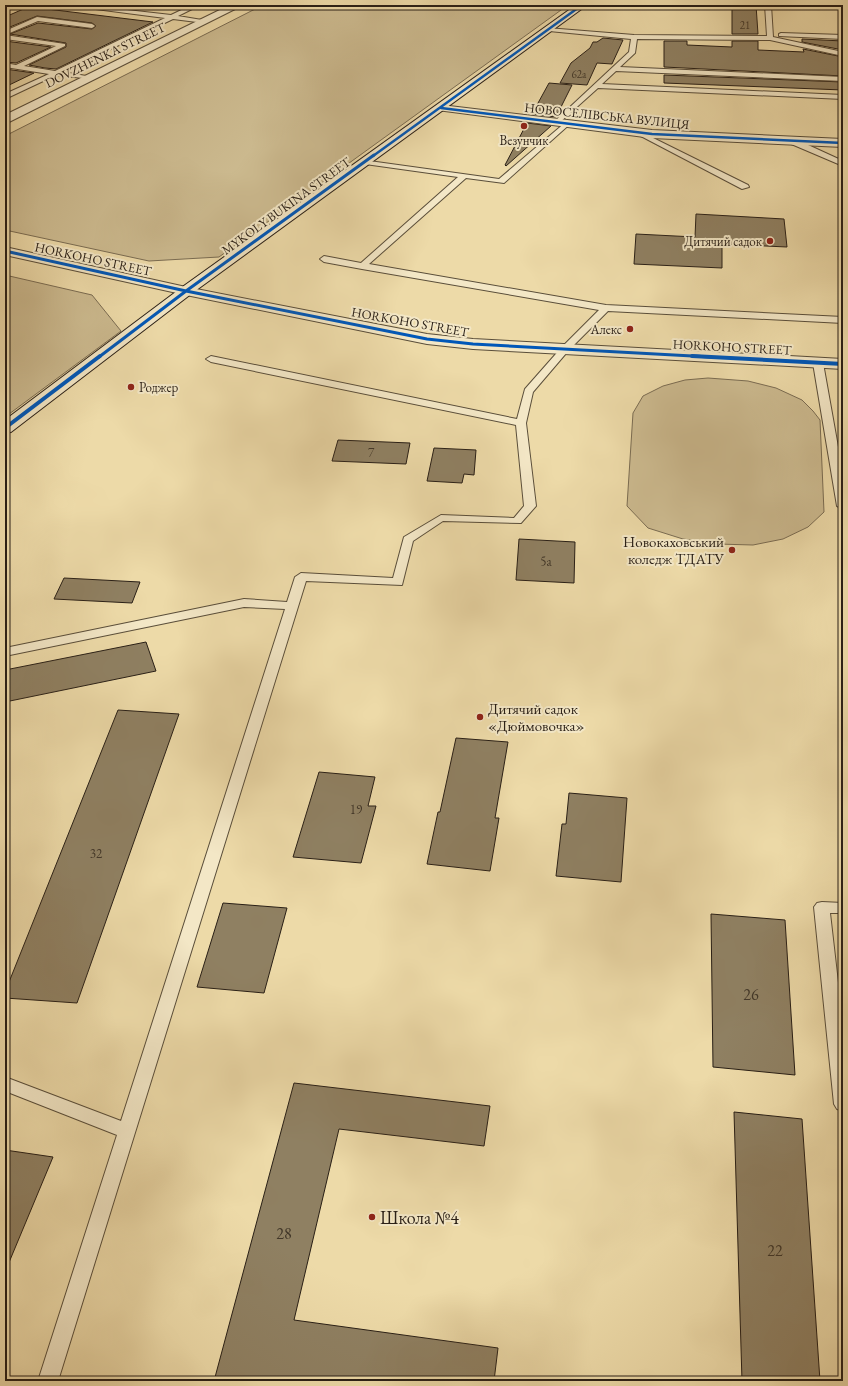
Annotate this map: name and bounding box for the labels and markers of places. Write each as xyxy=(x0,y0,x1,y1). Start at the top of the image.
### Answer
marker: Везунчик xyxy=(519,121,529,131)
place label: Везунчик xyxy=(500,132,549,149)
place label: Дитячий садок xyxy=(684,233,763,250)
marker: Дитячий садок xyxy=(765,236,775,246)
place label: Алекс xyxy=(589,321,622,338)
marker: Алекс xyxy=(625,324,635,334)
place label: Роджер xyxy=(139,379,178,396)
marker: Роджер xyxy=(126,382,136,392)
place label: Новокаховський коледж ТДАТУ xyxy=(623,532,724,568)
marker: Новокаховський коледж ТДАТУ xyxy=(727,545,737,555)
place label: Дитячий садок «Дюймовочка» xyxy=(488,699,585,735)
marker: Дитячий садок «Дюймовочка» xyxy=(475,712,485,722)
place label: Школа №4 xyxy=(380,1206,459,1229)
marker: Школа №4 xyxy=(367,1212,377,1222)

